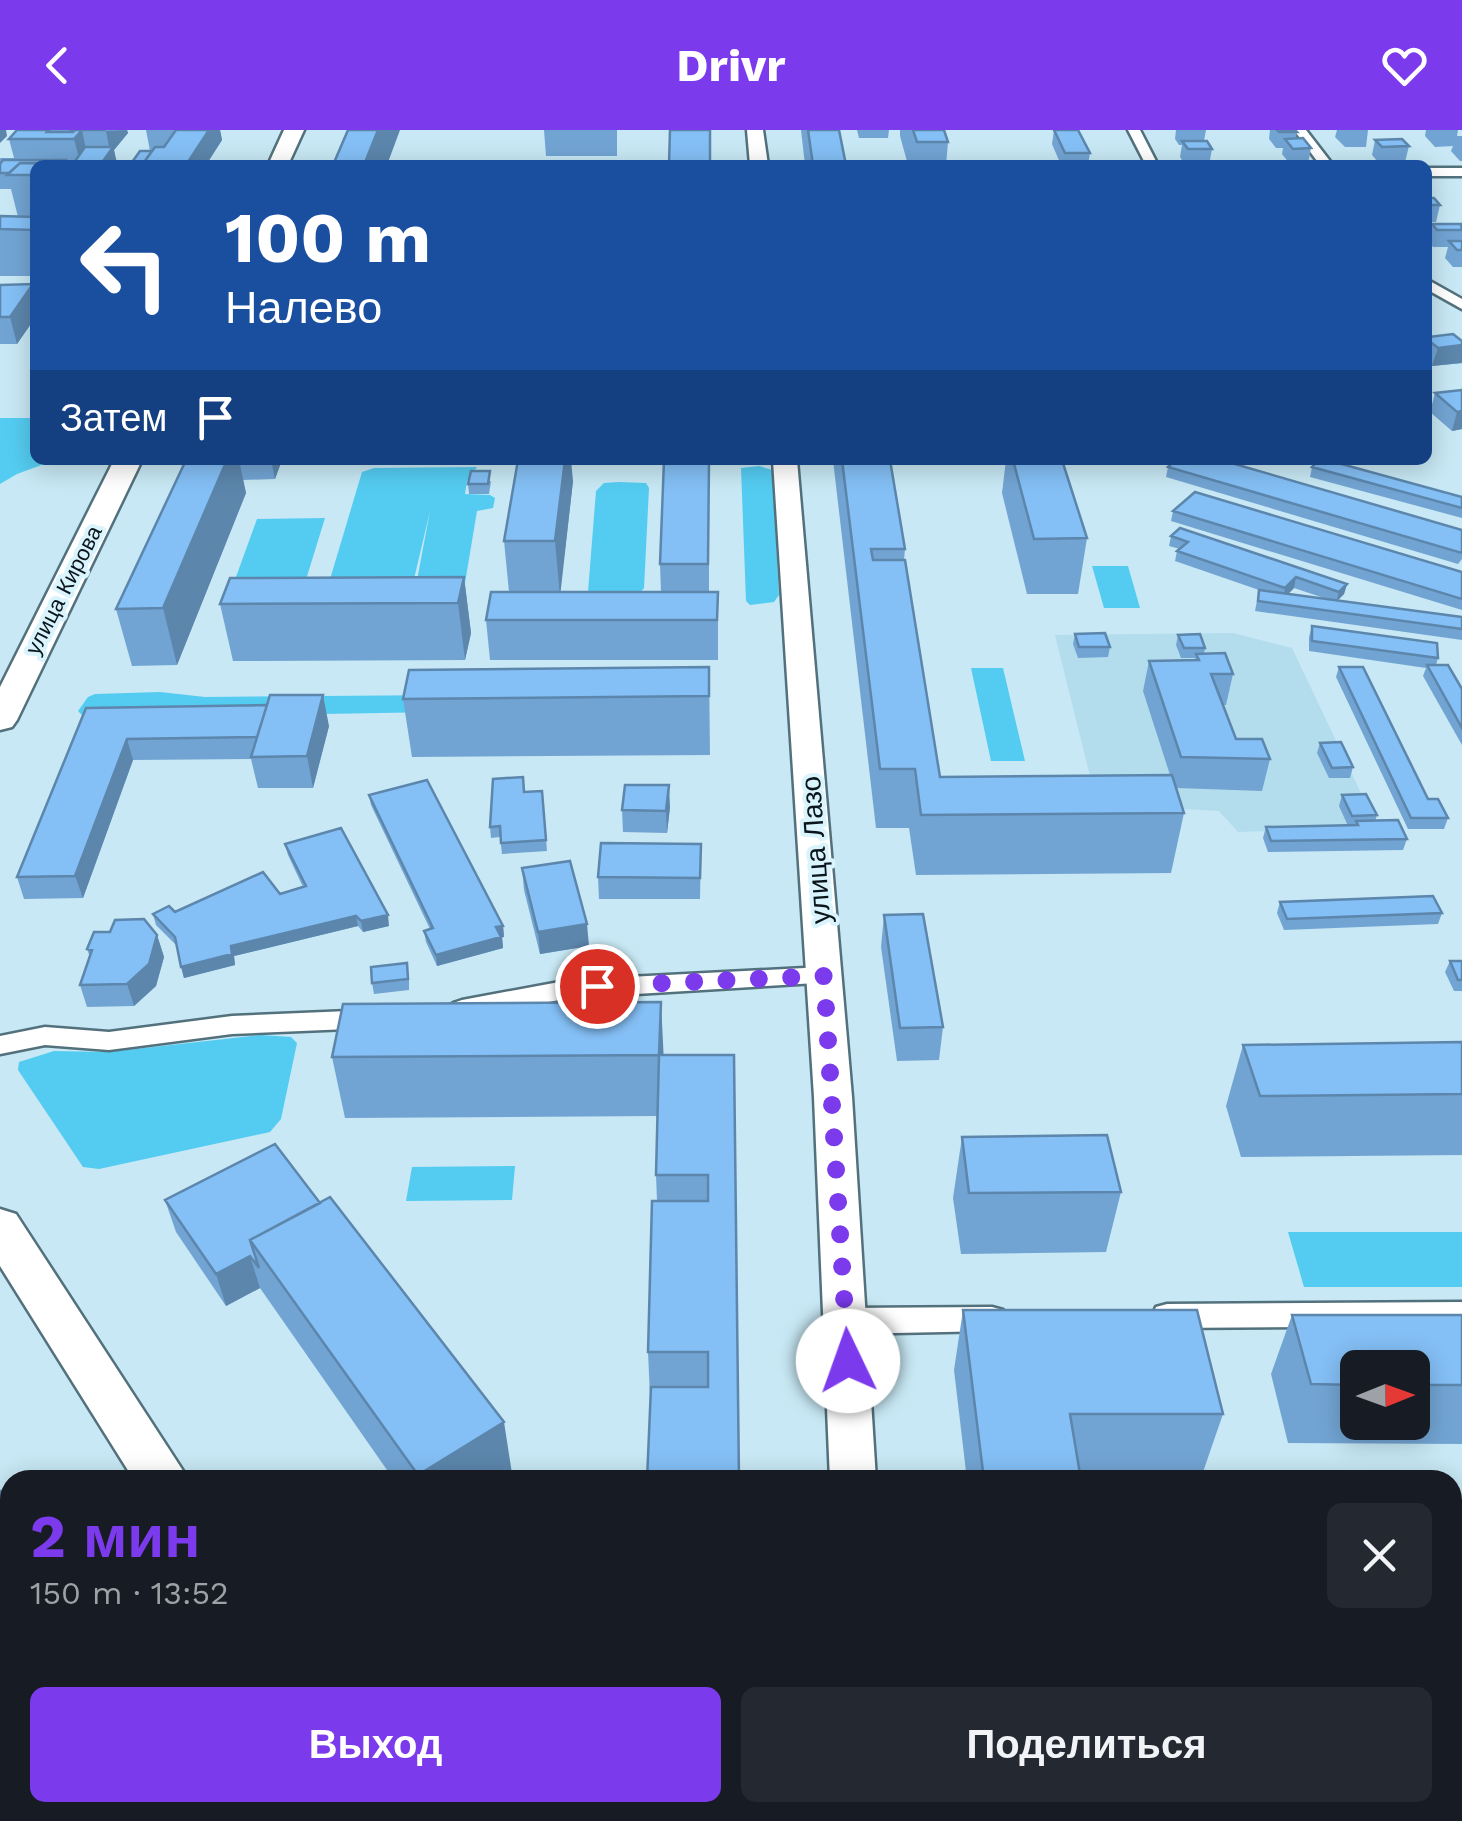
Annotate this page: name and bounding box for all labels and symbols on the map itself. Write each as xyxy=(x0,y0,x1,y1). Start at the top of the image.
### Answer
street label: улица Кирова xyxy=(20,521,107,659)
street label: улица Лазо xyxy=(794,775,837,925)
pin xyxy=(555,944,640,1029)
position arrow xyxy=(796,1309,900,1413)
north arrow xyxy=(1340,1350,1430,1440)

